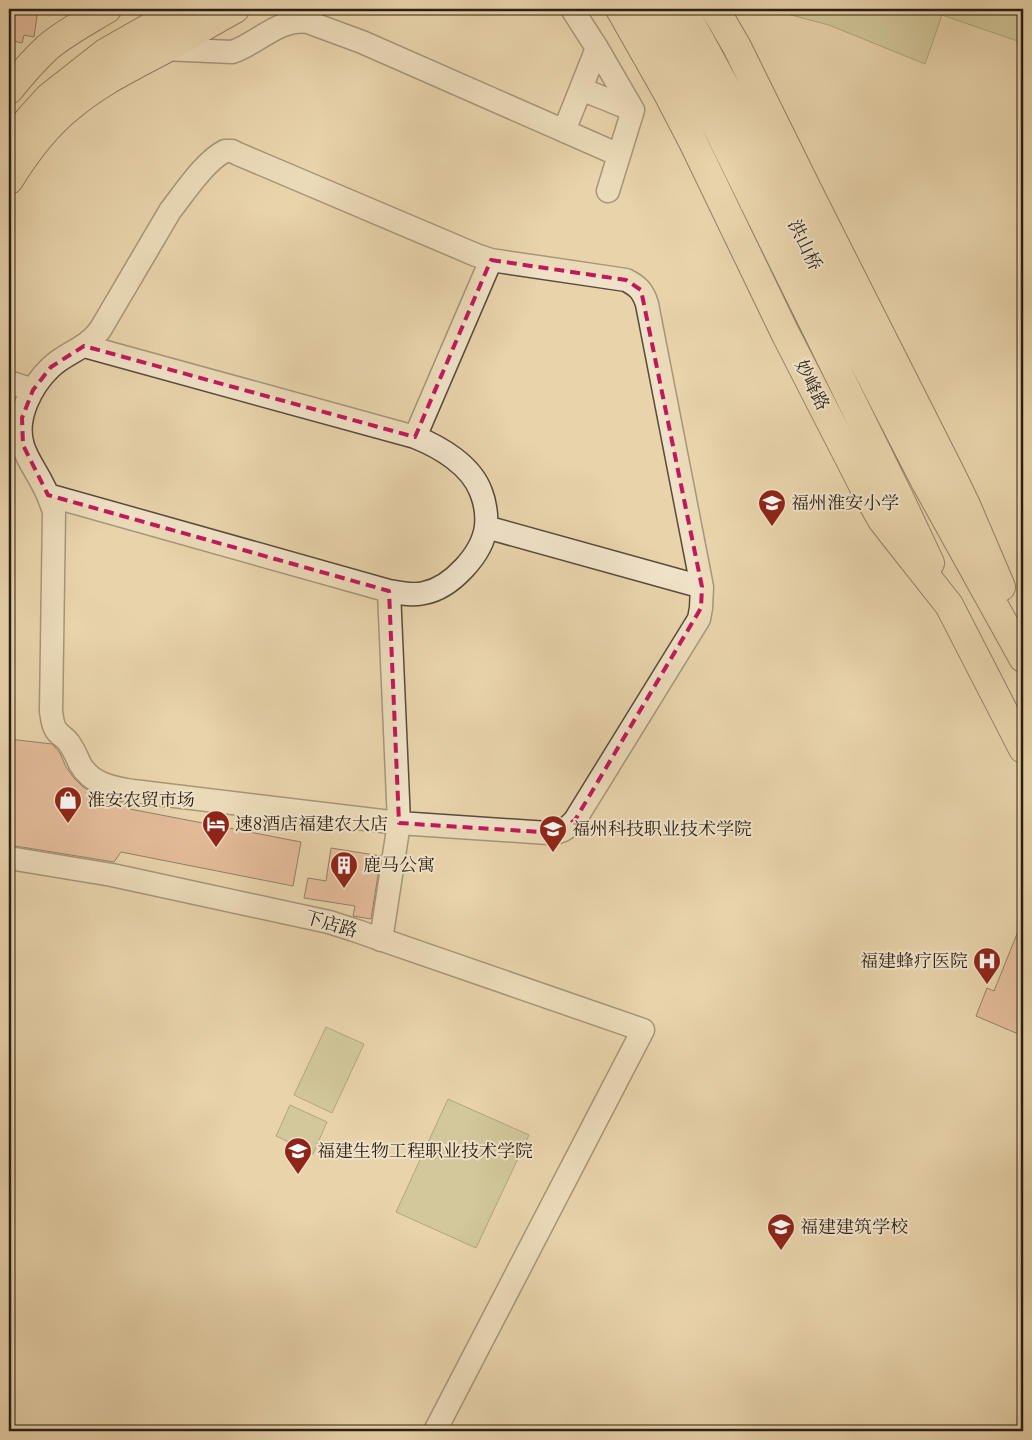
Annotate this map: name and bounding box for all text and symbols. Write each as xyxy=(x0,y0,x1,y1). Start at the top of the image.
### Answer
street label: 洪山桥 xyxy=(783,216,826,274)
street label: 妙峰路 xyxy=(790,356,833,414)
school or university icon: 福州淮安小学 xyxy=(757,488,787,527)
place label: 福州淮安小学 xyxy=(791,493,899,514)
shop icon: 淮安农贸市场 xyxy=(53,785,83,824)
place label: 淮安农贸市场 xyxy=(87,790,195,811)
hotel icon: 速8酒店福建农大店 xyxy=(201,809,231,848)
place label: 速8酒店福建农大店 xyxy=(235,814,388,835)
school or university icon: 福州科技职业技术学院 xyxy=(538,814,568,853)
place label: 福州科技职业技术学院 xyxy=(572,819,752,840)
building icon: 鹿马公寓 xyxy=(329,850,359,889)
place label: 鹿马公寓 xyxy=(363,855,435,876)
street label: 下店路 xyxy=(302,907,360,942)
hospital icon: 福建蜂疗医院 xyxy=(972,946,1002,985)
place label: 福建蜂疗医院 xyxy=(860,951,968,972)
school or university icon: 福建生物工程职业技术学院 xyxy=(283,1136,313,1175)
place label: 福建生物工程职业技术学院 xyxy=(317,1141,533,1162)
school or university icon: 福建建筑学校 xyxy=(766,1212,796,1251)
place label: 福建建筑学校 xyxy=(800,1217,908,1238)

